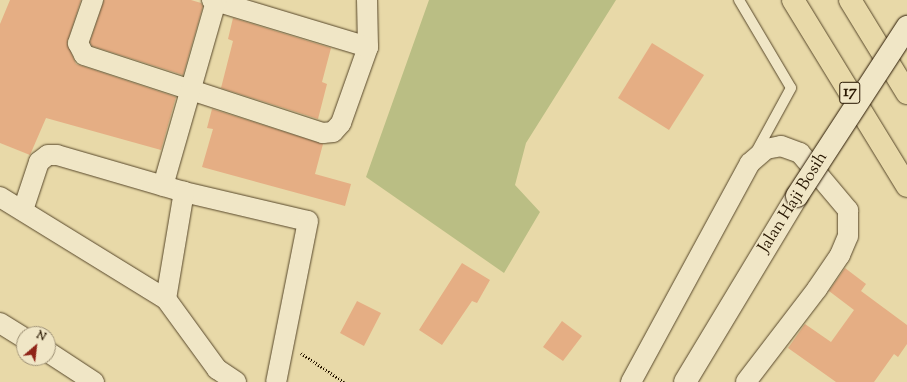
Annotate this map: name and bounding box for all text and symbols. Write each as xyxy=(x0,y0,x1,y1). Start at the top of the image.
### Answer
road number: 17 xyxy=(839,79,861,107)
street label: Jalan Haji Bosih xyxy=(755,149,833,257)
north arrow xyxy=(16,326,56,366)
text: N xyxy=(34,327,49,345)

